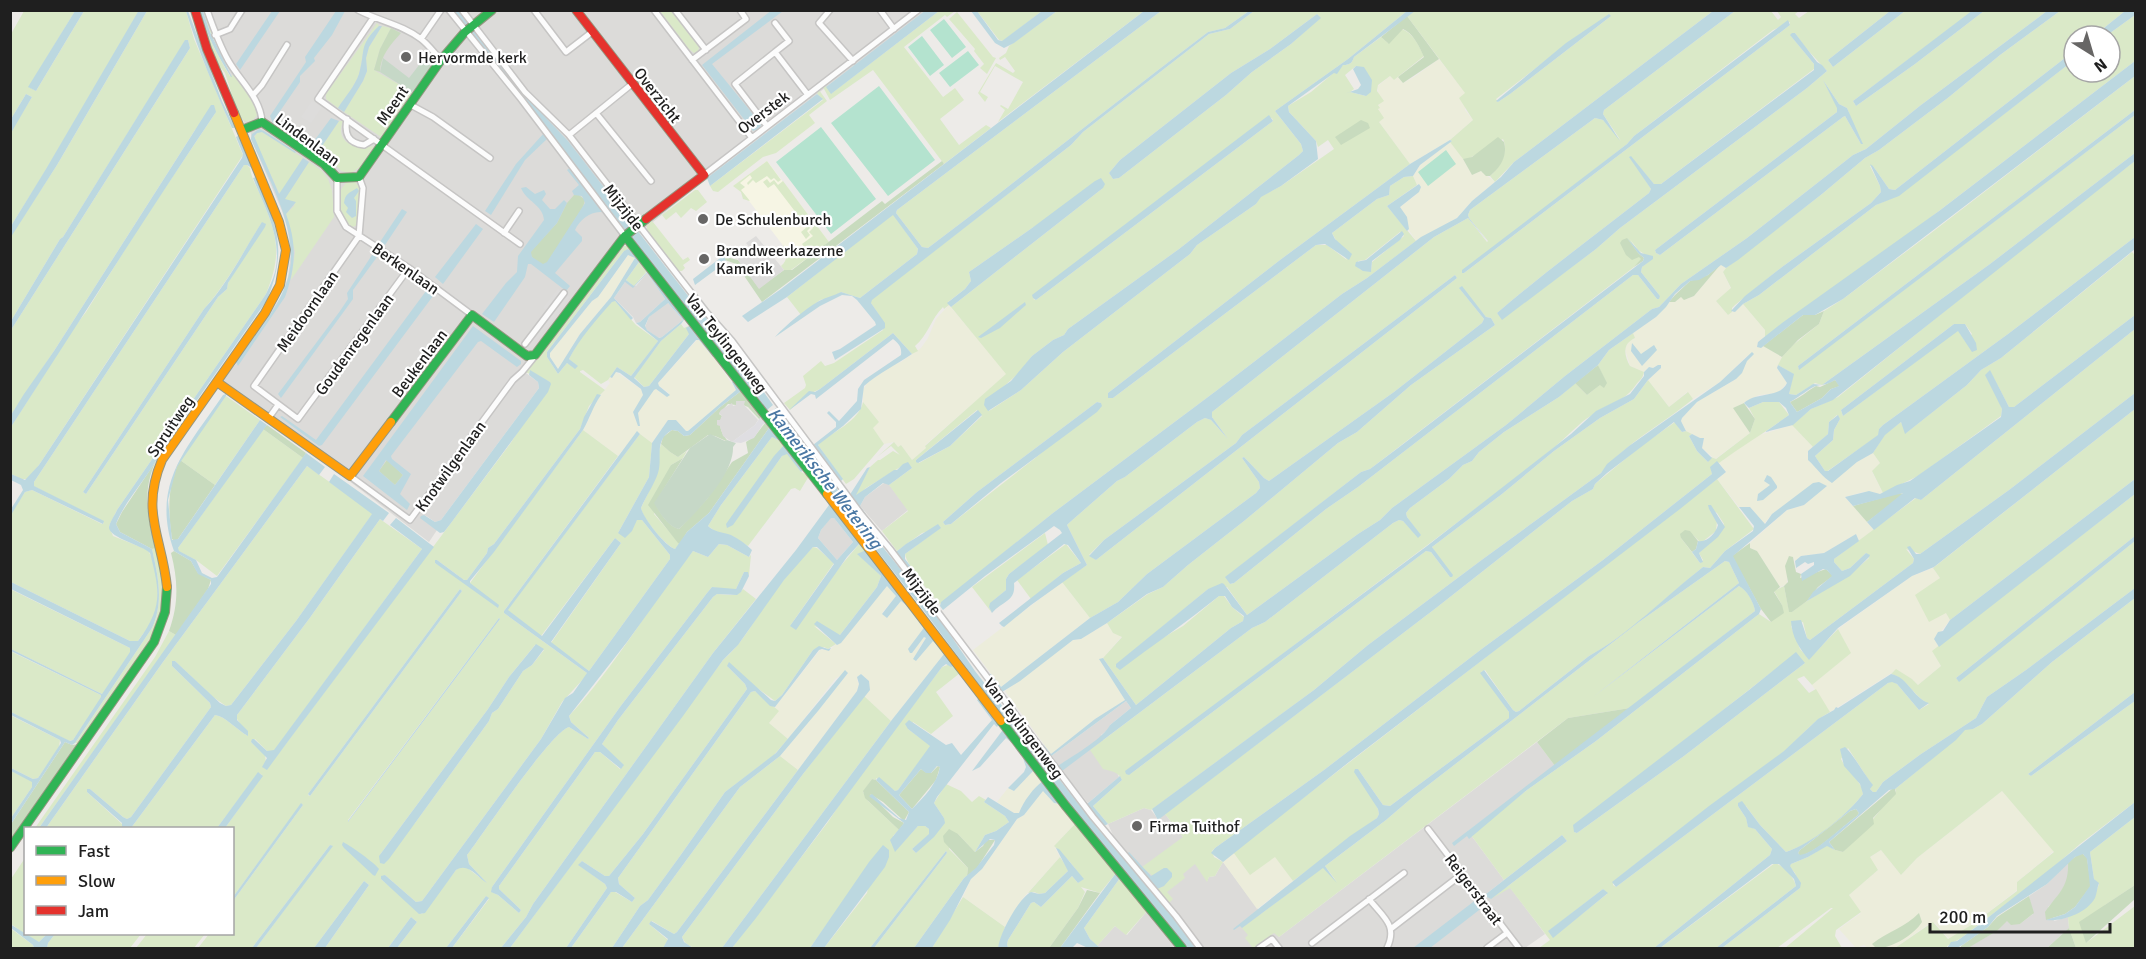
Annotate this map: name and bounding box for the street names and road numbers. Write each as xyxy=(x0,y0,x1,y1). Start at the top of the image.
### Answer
street label: Overzicht xyxy=(629,64,685,128)
street label: Meent xyxy=(372,82,414,129)
street label: Overstek xyxy=(734,87,794,139)
street label: Lindenlaan xyxy=(271,109,344,171)
street label: Mijzijde xyxy=(599,180,648,235)
street label: Berkenlaan xyxy=(368,238,443,299)
street label: Meidoornlaan xyxy=(272,267,343,356)
street label: Goudenregenlaan xyxy=(311,290,398,399)
street label: Van Teylingenweg xyxy=(681,290,771,398)
street label: Beukenlaan xyxy=(388,325,452,402)
street label: Spruitweg xyxy=(143,392,199,461)
street label: Knotwilgenlaan xyxy=(411,417,491,516)
street label: Mijzijde xyxy=(897,564,945,619)
street label: Van Teylingenweg xyxy=(979,674,1068,783)
street label: Reigerstraat xyxy=(1440,850,1507,930)

